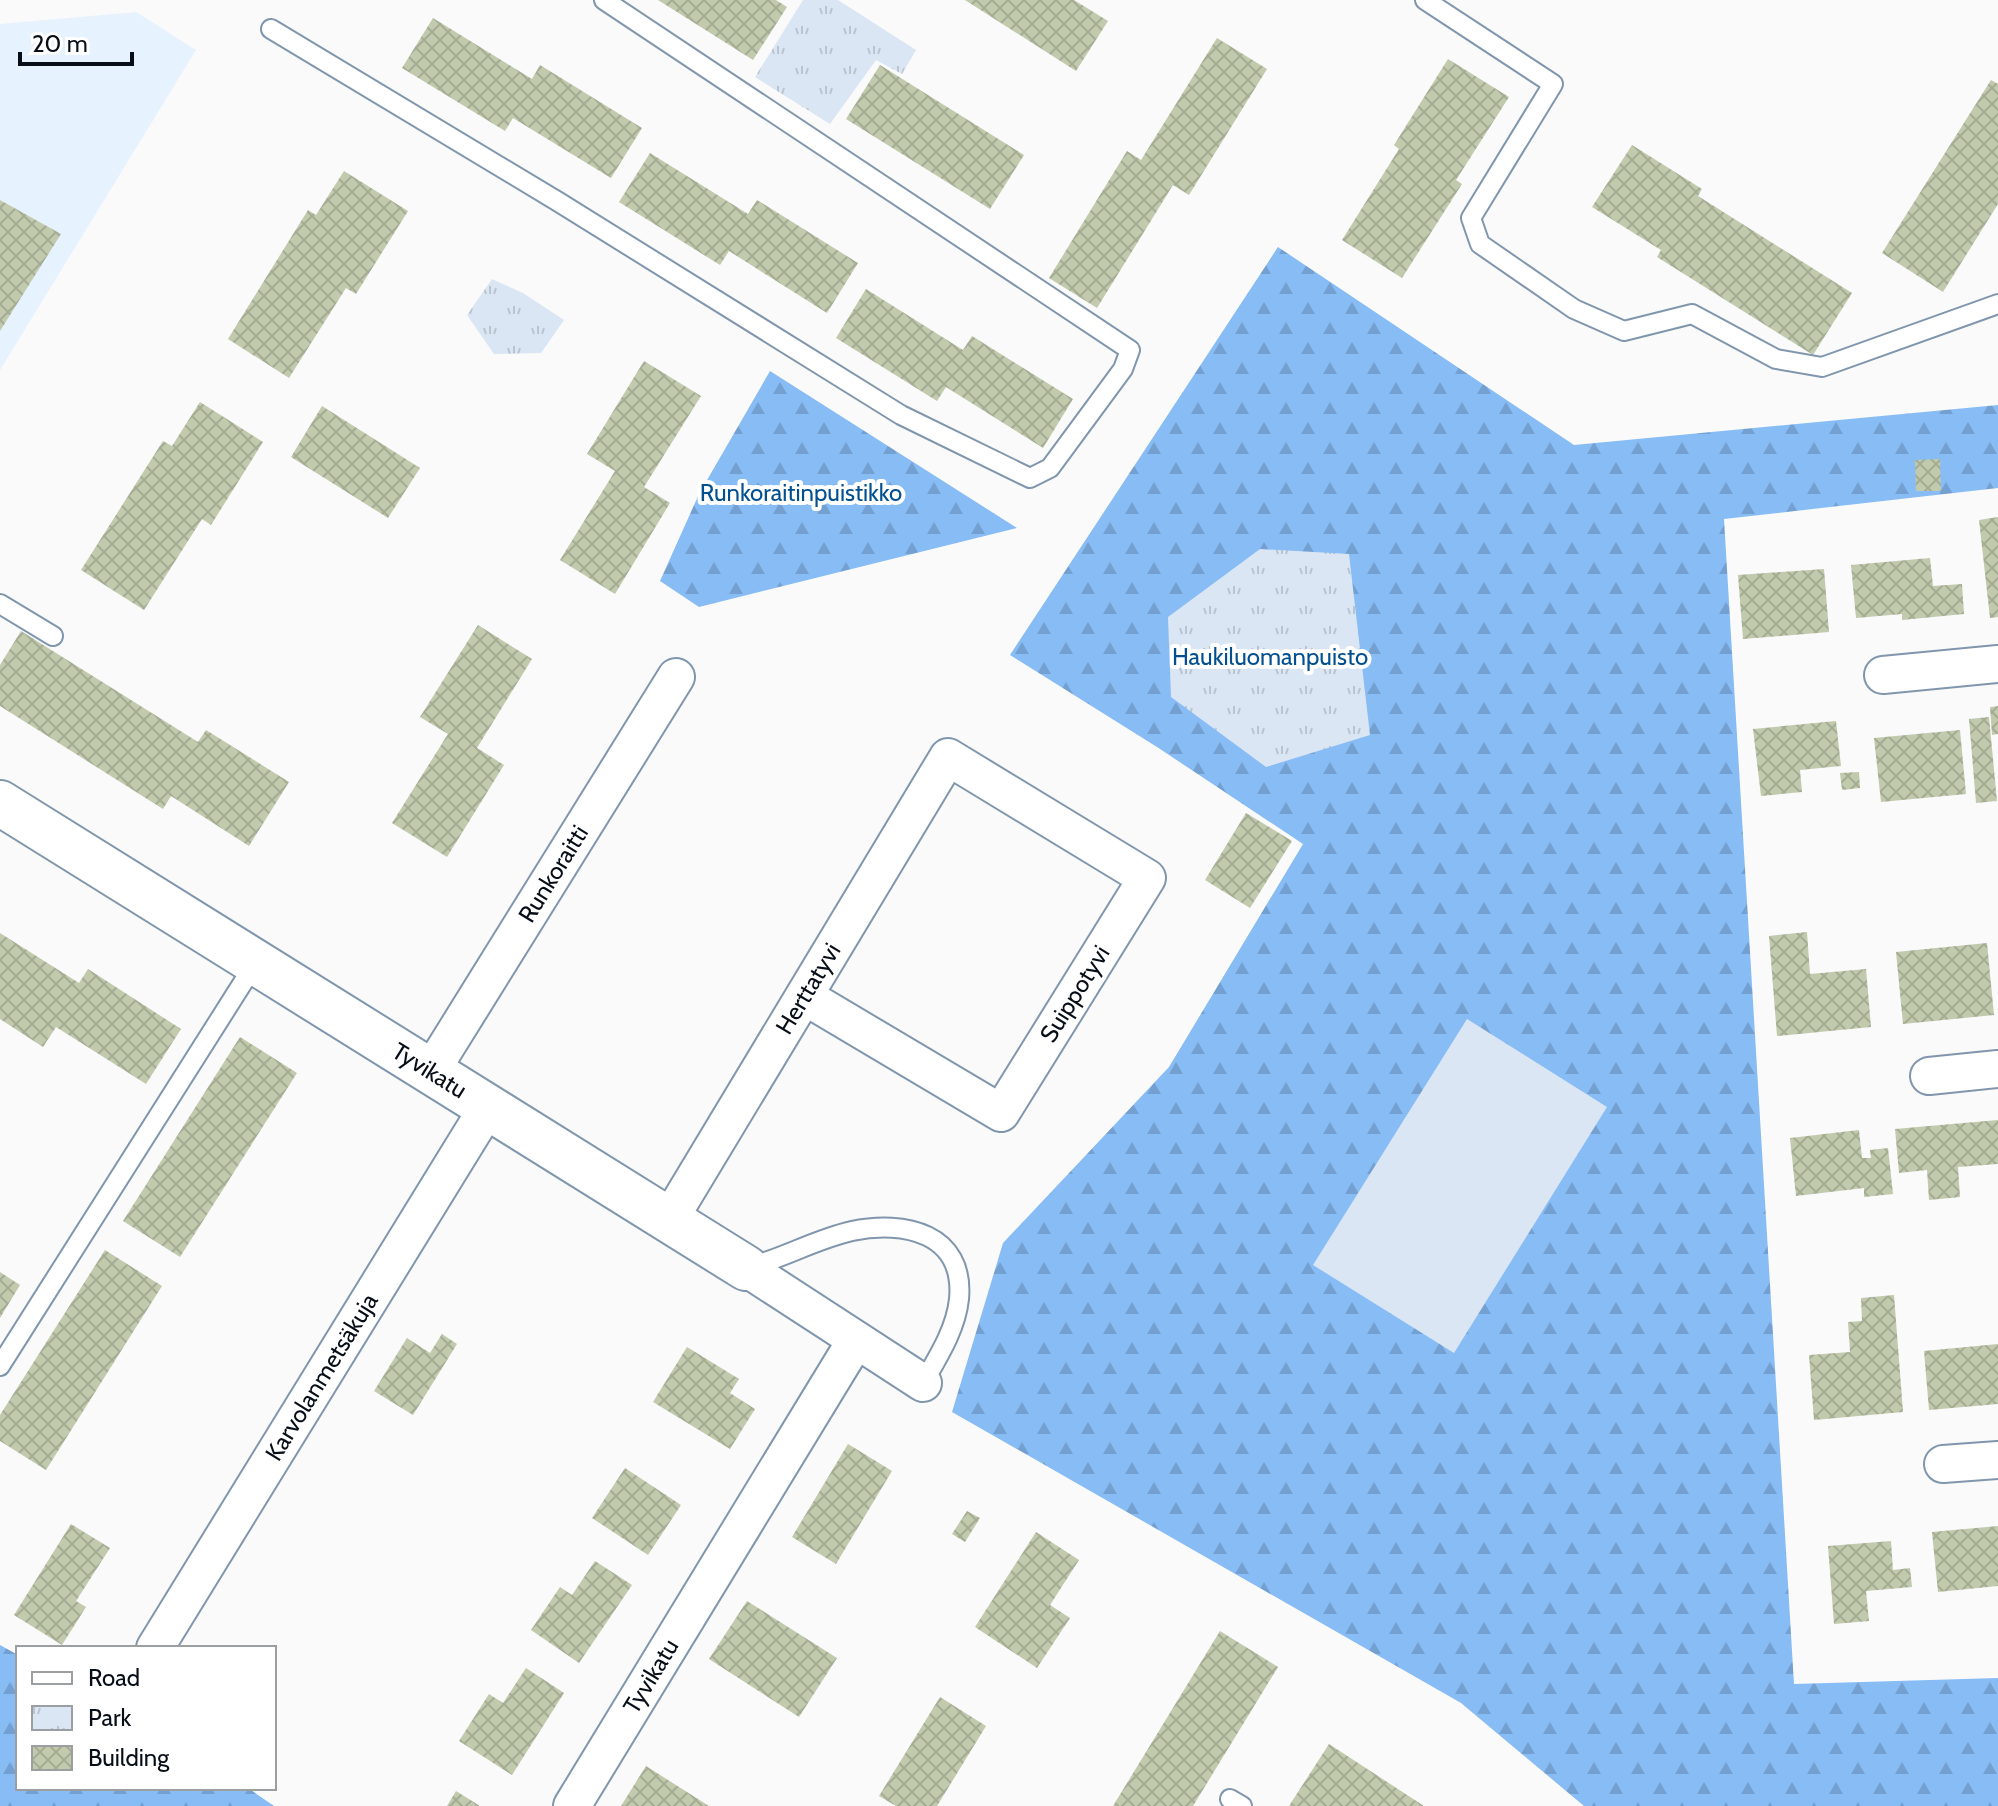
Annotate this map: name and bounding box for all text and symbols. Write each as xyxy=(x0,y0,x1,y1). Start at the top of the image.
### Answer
scale bar xyxy=(20,16,132,66)
text: 20 m xyxy=(32,29,88,58)
park label: Runkoraitinpuistikko xyxy=(700,478,902,507)
park label: Haukiluomanpuisto xyxy=(1172,642,1368,671)
street label: Runkoraitti xyxy=(512,820,594,928)
street label: Herttatyvi xyxy=(769,938,846,1039)
street label: Suippotyvi xyxy=(1034,940,1116,1047)
street label: Tyvikatu xyxy=(387,1036,472,1104)
street label: Karvolanmetsäkuja xyxy=(259,1288,384,1466)
street label: Tyvikatu xyxy=(617,1633,684,1719)
legend xyxy=(16,1646,276,1790)
text: Road xyxy=(88,1663,140,1692)
text: Park xyxy=(88,1703,131,1732)
text: Building xyxy=(88,1743,170,1772)

